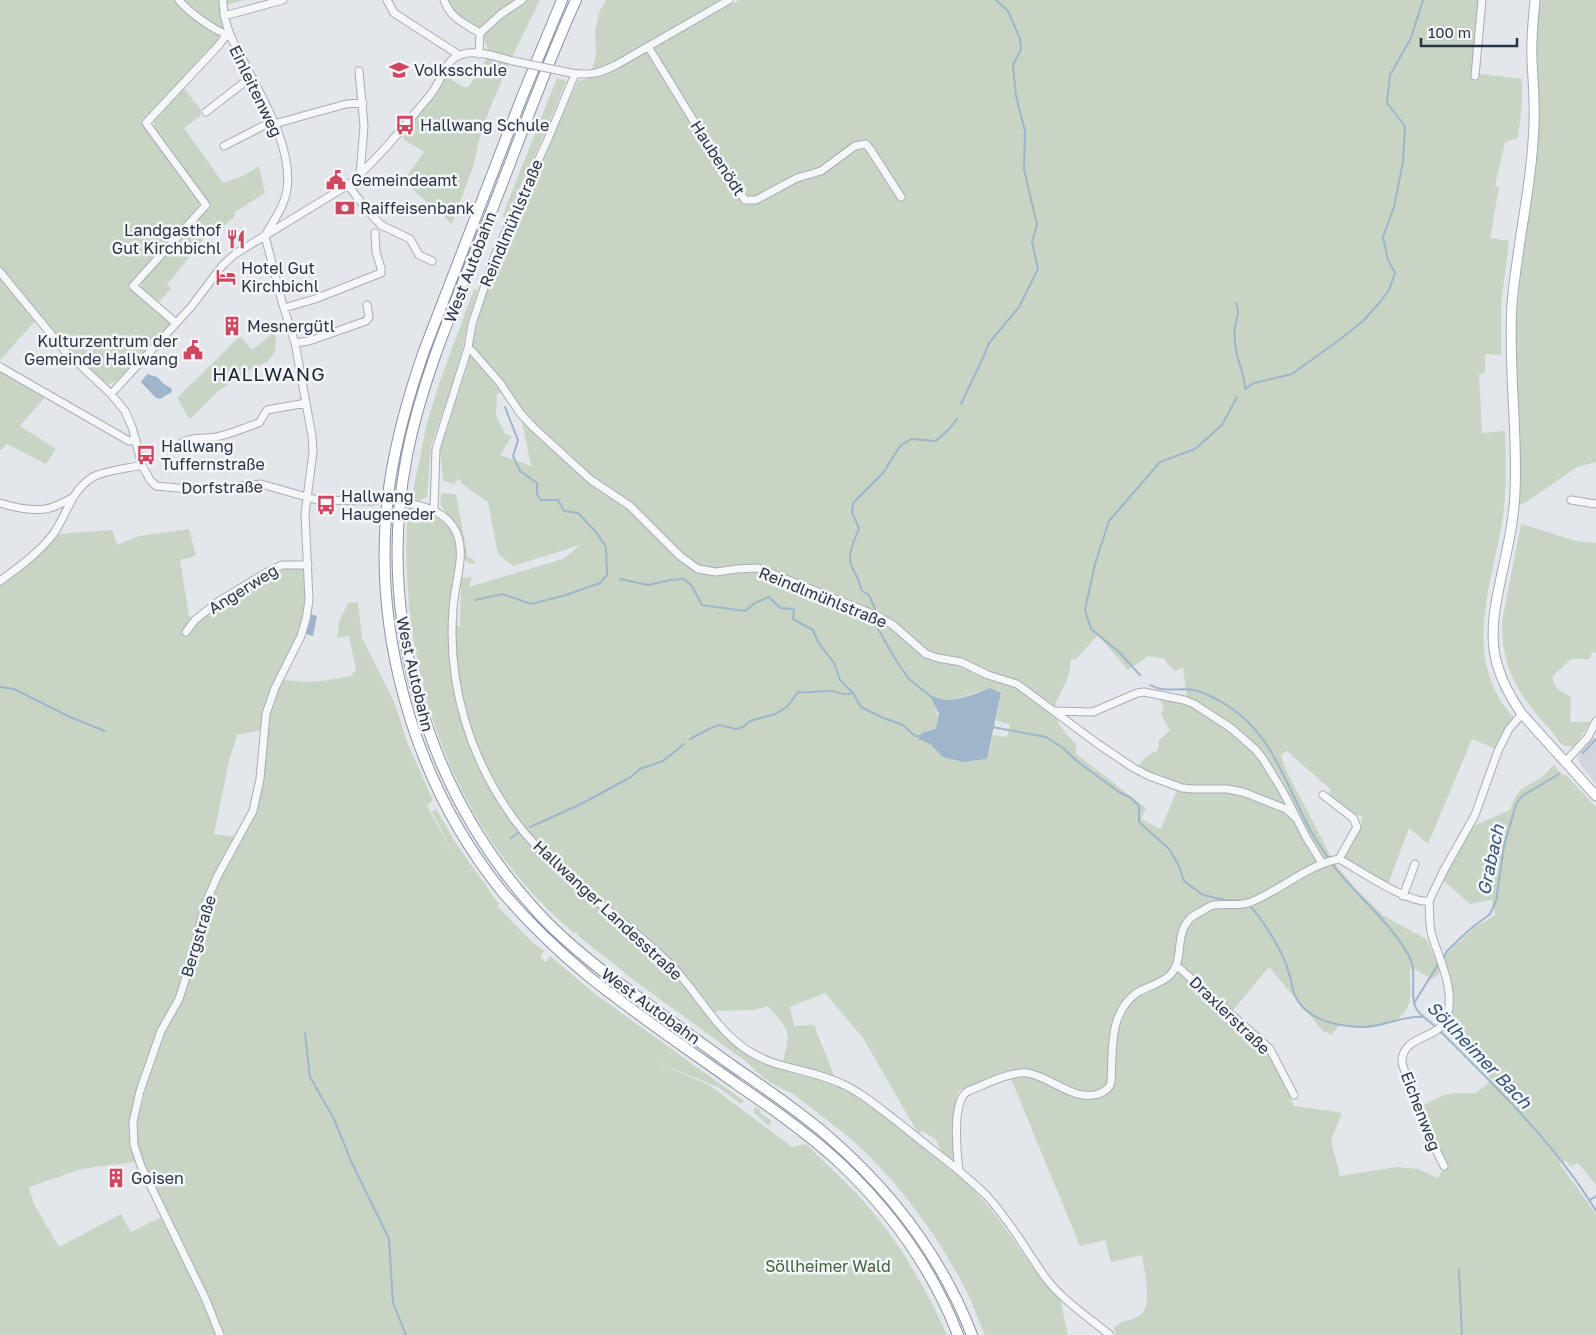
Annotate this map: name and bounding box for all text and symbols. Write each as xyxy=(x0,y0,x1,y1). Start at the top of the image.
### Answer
scale bar xyxy=(1421,15,1517,47)
text: 100 m xyxy=(1428,23,1471,41)
street label: Einleitenweg xyxy=(225,42,287,140)
school or university icon: Volksschule xyxy=(388,59,410,81)
place label: Volksschule xyxy=(414,60,507,80)
bus stop icon: Hallwang Schule xyxy=(394,114,416,136)
place label: Hallwang Schule xyxy=(420,115,549,135)
street label: Haubenödt xyxy=(686,117,750,199)
street label: Reindlmühlstraße xyxy=(475,156,547,290)
public building icon: Gemeindeamt xyxy=(325,169,347,191)
place label: Gemeindeamt xyxy=(351,170,458,190)
bank icon: Raiffeisenbank xyxy=(334,197,356,219)
place label: Raiffeisenbank xyxy=(360,198,475,218)
street label: West Autobahn xyxy=(440,209,500,325)
place label: Landgasthof Gut Kirchbichl xyxy=(112,220,221,258)
restaurant icon: Landgasthof Gut Kirchbichl xyxy=(225,228,247,250)
place label: Hotel Gut Kirchbichl xyxy=(241,258,319,296)
hotel icon: Hotel Gut Kirchbichl xyxy=(215,266,237,288)
building icon: Mesnergütl xyxy=(221,315,243,337)
place label: Mesnergütl xyxy=(247,316,335,336)
place label: Kulturzentrum der Gemeinde Hallwang xyxy=(24,331,178,369)
public building icon: Kulturzentrum der Gemeinde Hallwang xyxy=(182,339,204,361)
district label: HALLWANG xyxy=(212,362,326,385)
place label: Hallwang Tuffernstraße xyxy=(161,436,265,474)
bus stop icon: Hallwang Tuffernstraße xyxy=(135,444,157,466)
street label: Dorfstraße xyxy=(181,476,263,498)
place label: Hallwang Haugeneder xyxy=(341,486,435,524)
bus stop icon: Hallwang Haugeneder xyxy=(315,494,337,516)
street label: Angerweg xyxy=(205,560,281,618)
street label: Reindlmühlstraße xyxy=(756,562,890,632)
street label: West Autobahn xyxy=(392,614,438,734)
water label: Grabach xyxy=(1472,821,1508,897)
street label: Hallwanger Landesstraße xyxy=(529,836,687,984)
street label: Bergstraße xyxy=(176,893,220,979)
street label: West Autobahn xyxy=(598,963,704,1049)
street label: Draxlerstraße xyxy=(1186,972,1274,1058)
water label: Söllheimer Bach xyxy=(1423,996,1537,1113)
street label: Eichenweg xyxy=(1397,1068,1445,1154)
building icon: Goisen xyxy=(105,1167,127,1189)
place label: Goisen xyxy=(131,1168,184,1188)
park label: Söllheimer Wald xyxy=(765,1256,891,1276)

